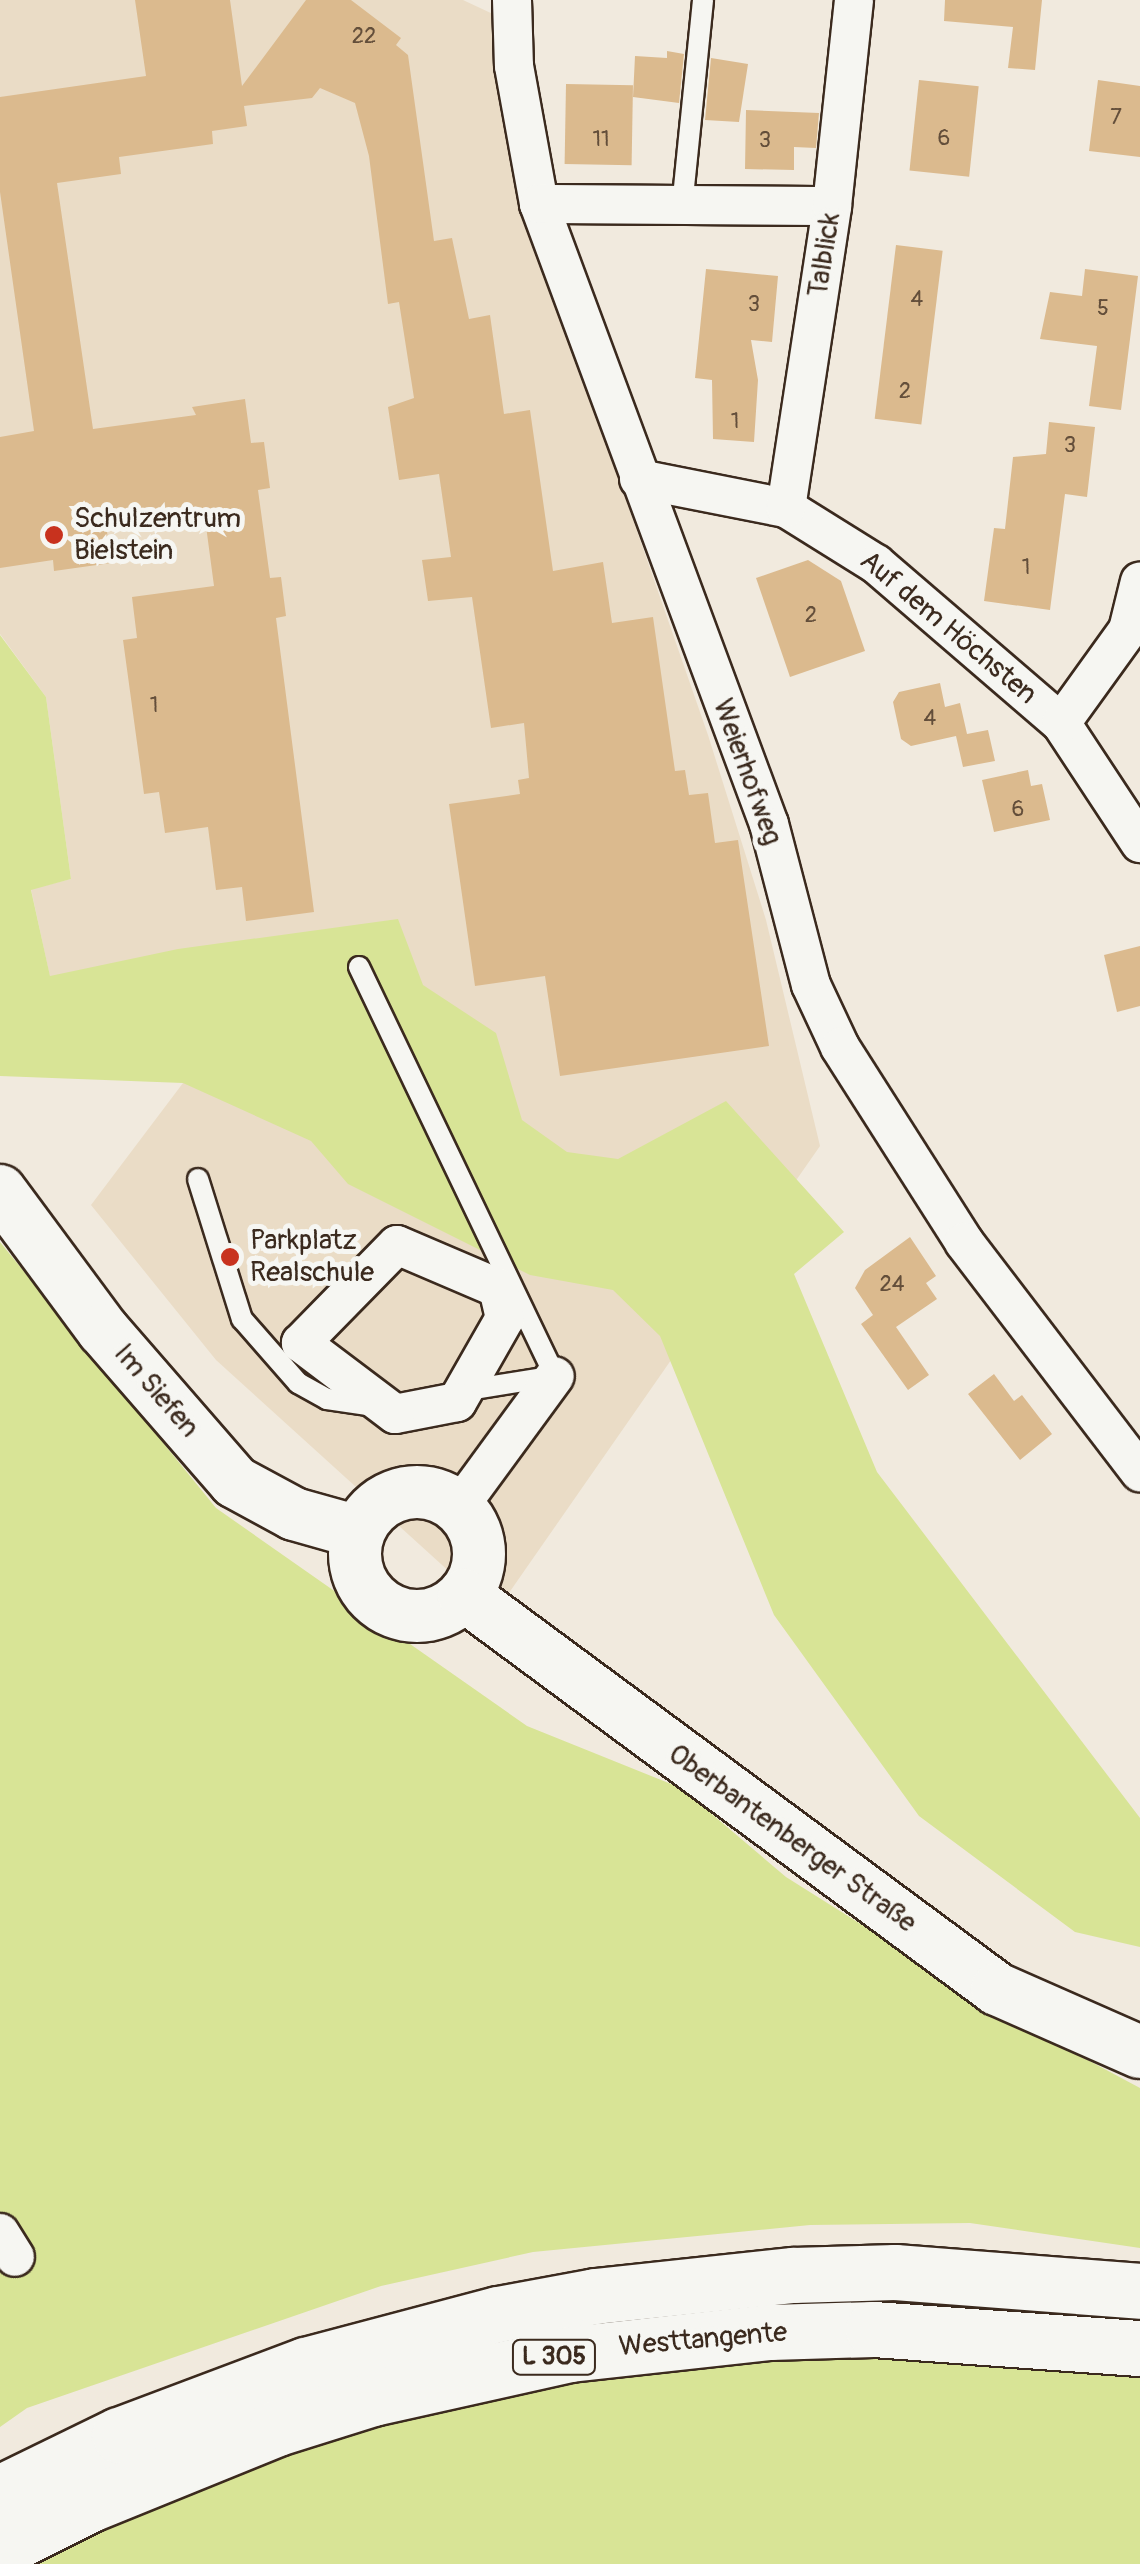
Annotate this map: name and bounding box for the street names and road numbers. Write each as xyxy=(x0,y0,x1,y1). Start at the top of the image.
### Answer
street label: Talblick xyxy=(802,210,848,300)
street label: Auf dem Höchsten xyxy=(853,544,1043,712)
street label: Weierhofweg xyxy=(705,694,789,850)
street label: Im Siefen xyxy=(106,1337,206,1445)
street label: Oberbantenberger Straße xyxy=(661,1738,923,1940)
street label: Westtangente xyxy=(617,2316,789,2364)
road number: L 305 xyxy=(512,2337,596,2377)

